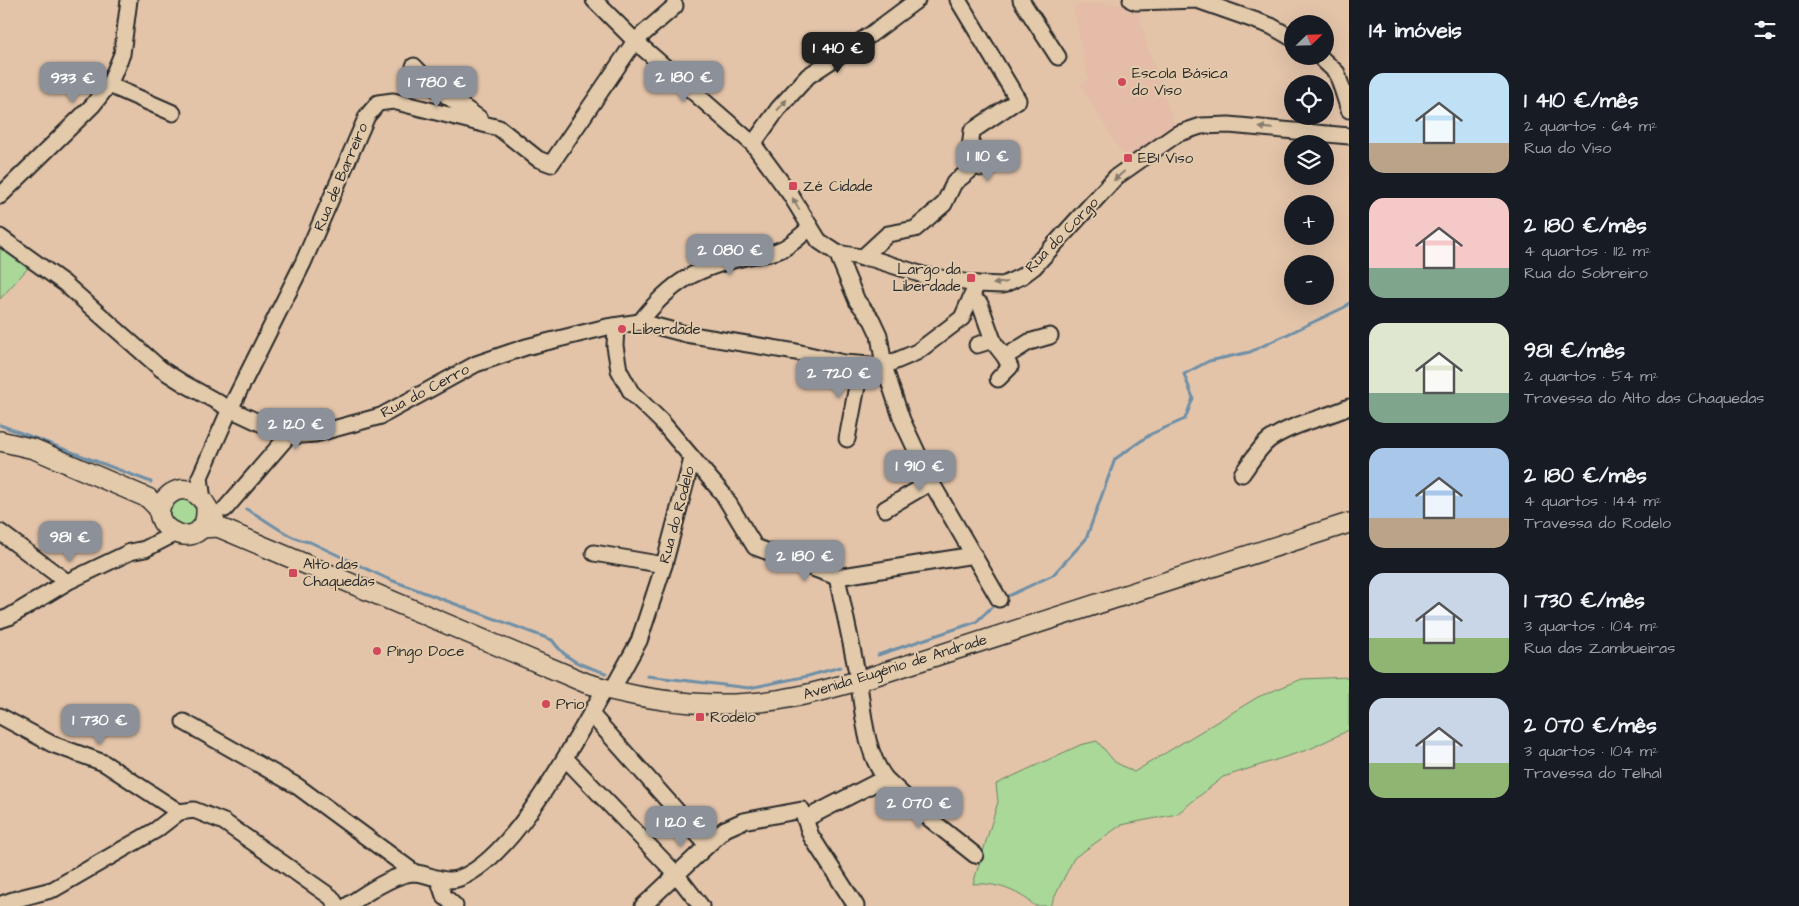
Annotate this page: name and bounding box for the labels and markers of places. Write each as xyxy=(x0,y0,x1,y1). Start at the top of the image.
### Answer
pin: 1 410 € xyxy=(792,32,884,74)
pin: 2 180 € xyxy=(638,61,730,103)
pin: 933 € xyxy=(38,62,108,104)
place label: Escola Básica do Viso xyxy=(1132,63,1228,101)
pin: 1 780 € xyxy=(391,66,483,108)
marker: Escola Básica do Viso xyxy=(1116,76,1128,88)
pin: 1 110 € xyxy=(942,140,1034,182)
place label: EB1 Viso xyxy=(1138,148,1194,169)
marker: EB1 Viso xyxy=(1122,152,1134,164)
place label: Zé Cidade xyxy=(803,176,873,197)
marker: Zé Cidade xyxy=(787,180,799,192)
pin: 2 080 € xyxy=(684,234,776,276)
place label: Largo da Liberdade xyxy=(892,259,961,297)
marker: Largo da Liberdade xyxy=(965,272,977,284)
place label: Liberdade xyxy=(632,319,701,340)
marker: Liberdade xyxy=(616,323,628,335)
pin: 2 720 € xyxy=(793,356,885,399)
pin: 2 120 € xyxy=(250,408,342,450)
pin: 1 910 € xyxy=(874,450,966,492)
pin: 981 € xyxy=(35,520,105,563)
pin: 2 180 € xyxy=(759,540,851,582)
place label: Alto das Chaquedas xyxy=(303,554,375,592)
marker: Alto das Chaquedas xyxy=(287,567,299,579)
place label: Pingo Doce xyxy=(387,641,464,663)
marker: Pingo Doce xyxy=(371,645,383,657)
place label: Prio xyxy=(556,694,585,715)
marker: Prio xyxy=(540,698,552,710)
pin: 1 730 € xyxy=(54,704,146,746)
place label: Rodelo xyxy=(710,707,756,728)
marker: Rodelo xyxy=(694,711,706,723)
pin: 2 070 € xyxy=(873,786,965,829)
pin: 1 120 € xyxy=(635,806,727,848)

